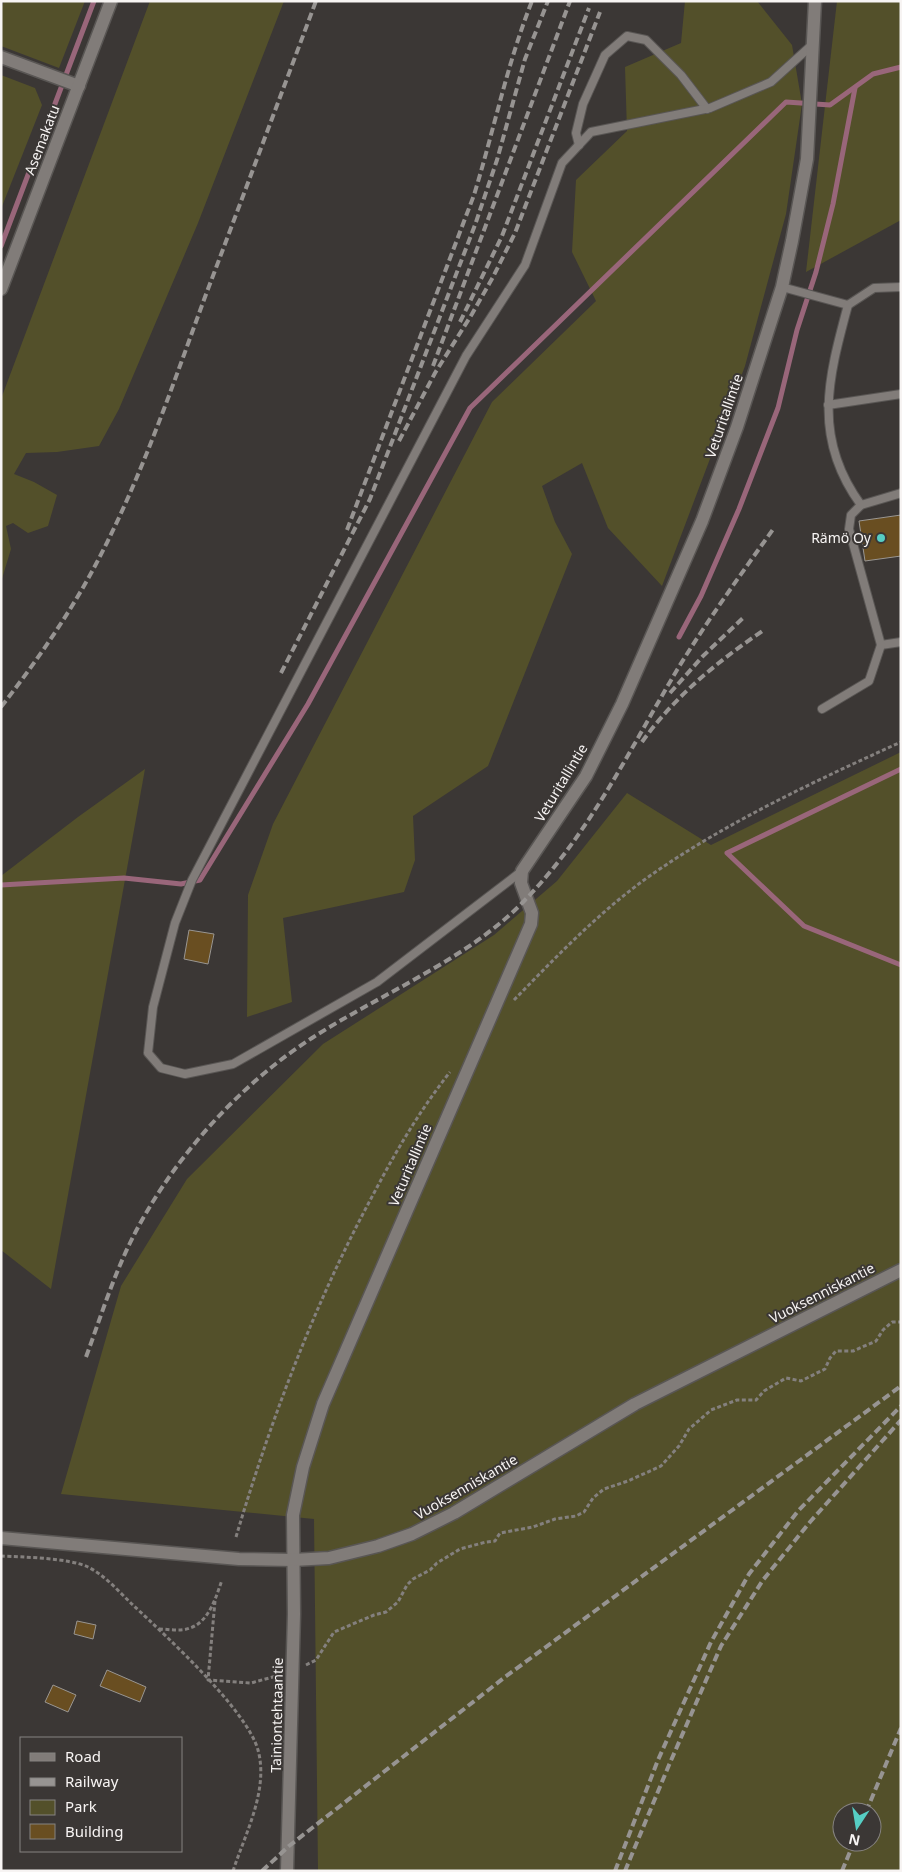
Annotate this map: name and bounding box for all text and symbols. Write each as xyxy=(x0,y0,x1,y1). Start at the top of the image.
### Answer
street label: Asemakatu xyxy=(19,102,64,178)
street label: Veturitallintie xyxy=(700,371,747,461)
place label: Rämö Oy xyxy=(811,528,872,547)
marker: Rämö Oy xyxy=(875,532,887,544)
street label: Veturitallintie xyxy=(530,740,591,825)
street label: Veturitallintie xyxy=(384,1120,436,1209)
street label: Vuoksenniskantie xyxy=(766,1258,878,1327)
street label: Vuoksenniskantie xyxy=(411,1449,521,1524)
street label: Tainiontehtaantie xyxy=(266,1657,287,1773)
legend xyxy=(20,1737,182,1852)
text: Road xyxy=(65,1746,101,1766)
text: Railway xyxy=(65,1771,119,1791)
text: Park xyxy=(65,1796,97,1816)
north arrow xyxy=(832,1802,882,1852)
text: Building xyxy=(65,1821,123,1841)
text: N xyxy=(847,1830,862,1851)

